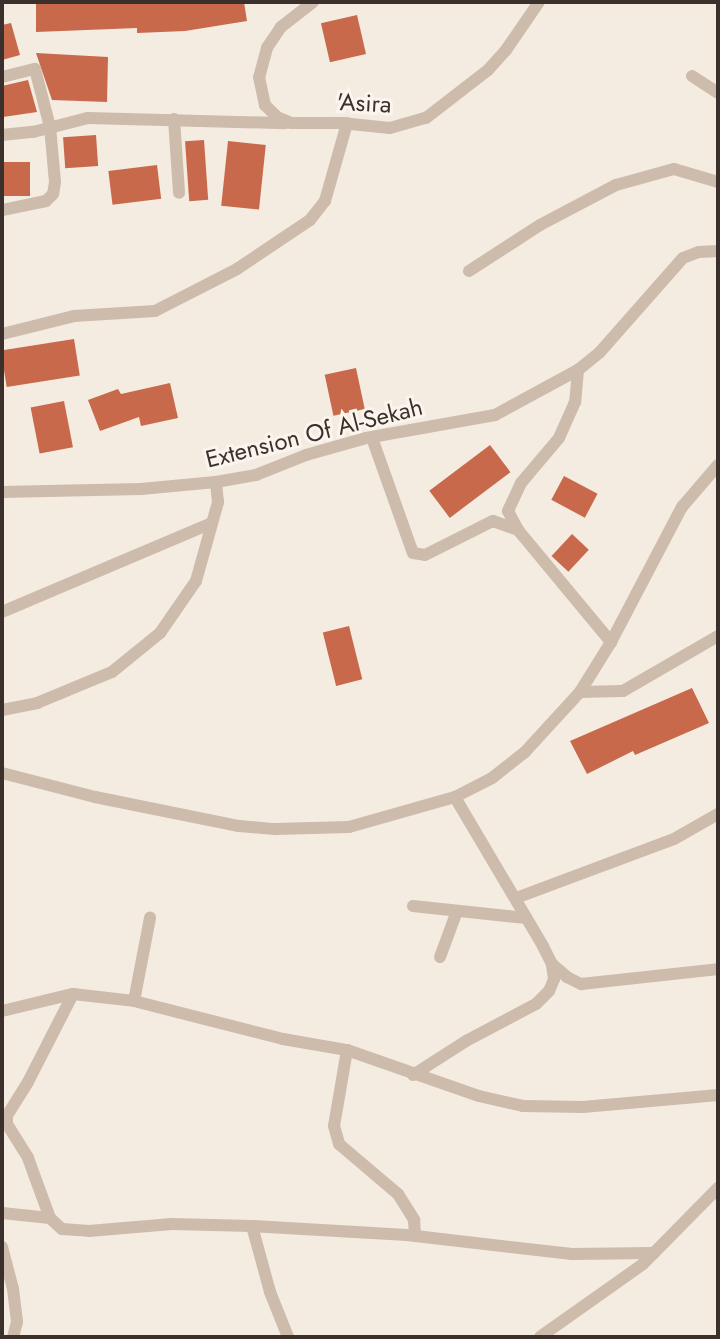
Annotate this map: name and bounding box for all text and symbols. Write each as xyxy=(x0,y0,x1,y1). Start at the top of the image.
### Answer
street label: 'Asira xyxy=(336,87,392,119)
street label: Extension Of Al-Sekah xyxy=(203,392,425,474)

